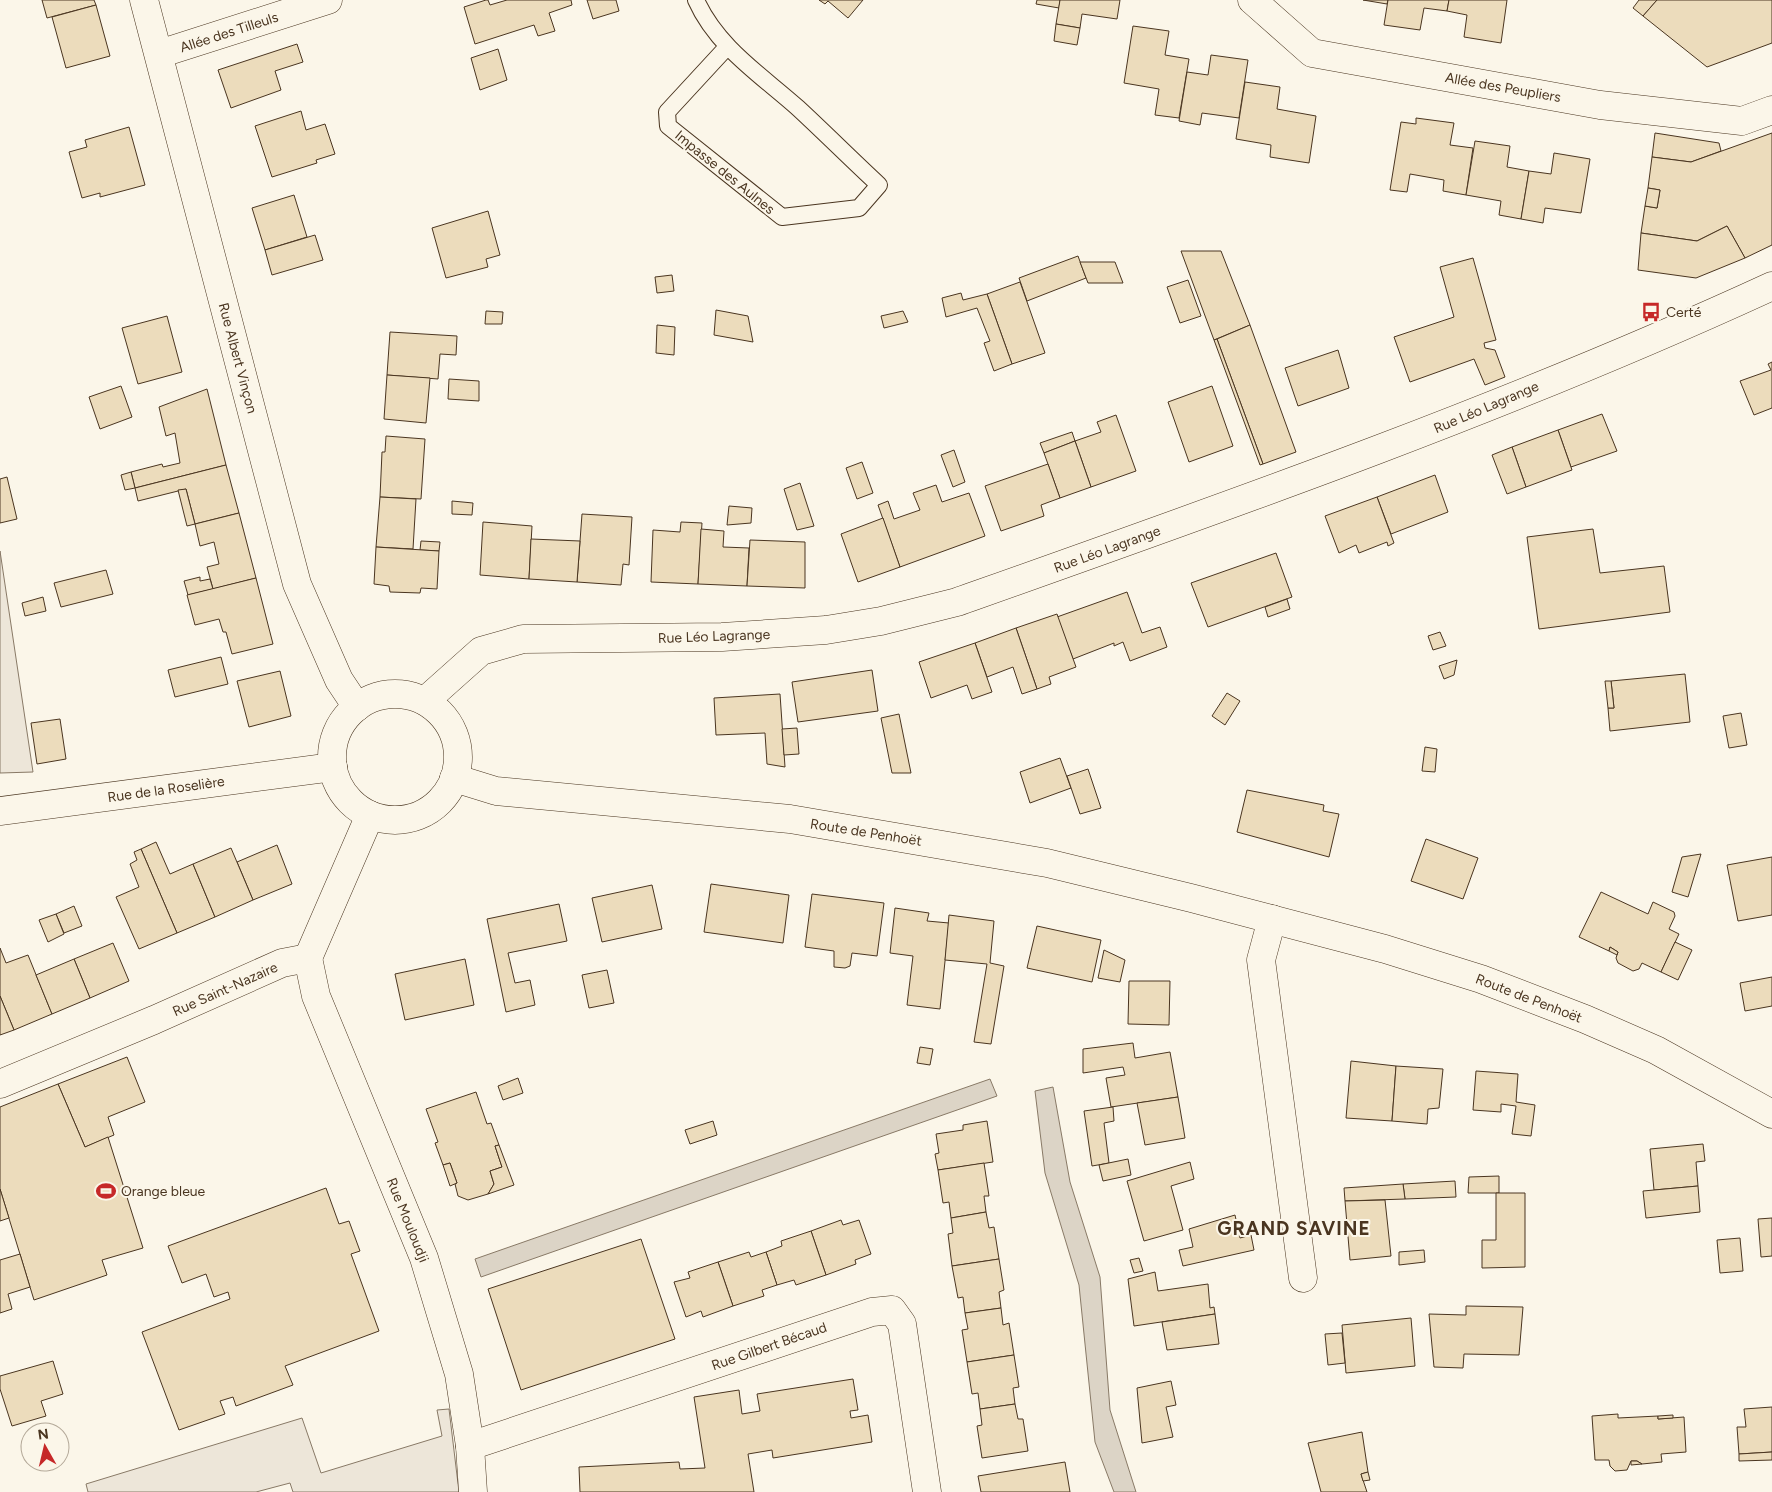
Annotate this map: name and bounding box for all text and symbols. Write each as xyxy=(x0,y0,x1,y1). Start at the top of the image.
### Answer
street label: Allée des Tilleuls xyxy=(178,9,280,56)
street label: Allée des Peupliers xyxy=(1444,69,1562,106)
street label: Impasse des Aulnes xyxy=(671,127,778,218)
street label: Rue Albert Vinçon xyxy=(215,301,261,415)
bus stop icon: Certé xyxy=(1640,301,1662,323)
place label: Certé xyxy=(1666,304,1702,321)
street label: Rue Léo Lagrange xyxy=(1431,378,1542,437)
street label: Rue Léo Lagrange xyxy=(1051,522,1163,577)
street label: Rue Léo Lagrange xyxy=(658,626,771,647)
street label: Rue de la Roselière xyxy=(106,773,226,806)
street label: Route de Penhoët xyxy=(809,815,923,850)
street label: Rue Saint-Nazaire xyxy=(170,959,281,1020)
street label: Route de Penhoët xyxy=(1473,970,1584,1027)
street label: Rue Mouloudji xyxy=(383,1175,432,1265)
sports icon: Orange bleue xyxy=(95,1180,117,1202)
place label: Orange bleue xyxy=(121,1183,206,1200)
district label: GRAND SAVINE xyxy=(1217,1217,1371,1240)
street label: Rue Gilbert Bécaud xyxy=(709,1319,829,1374)
north arrow xyxy=(20,1422,70,1472)
text: N xyxy=(37,1425,50,1444)

